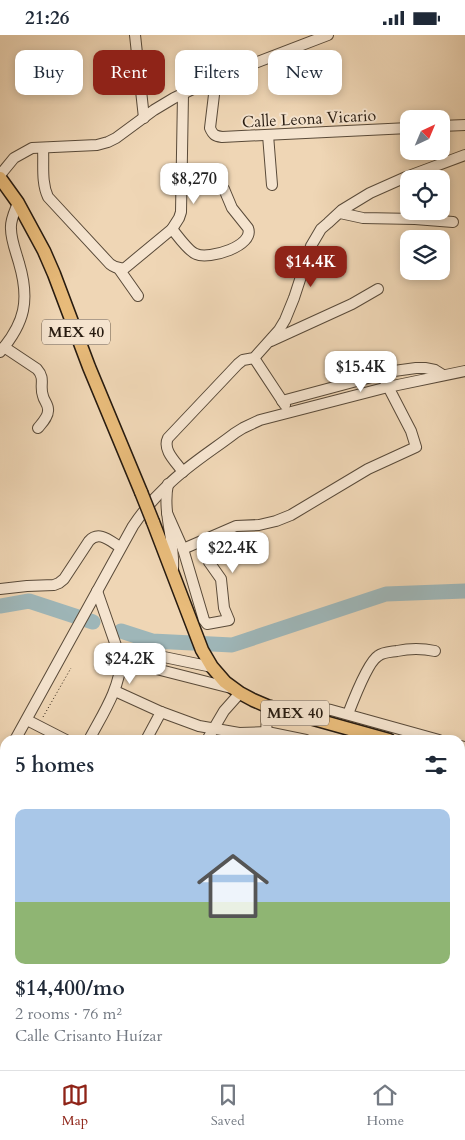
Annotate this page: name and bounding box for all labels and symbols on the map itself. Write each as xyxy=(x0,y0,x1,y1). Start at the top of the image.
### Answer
street label: Calle Leona Vicario xyxy=(241,104,377,133)
north arrow xyxy=(400,110,450,160)
pin: $8,270 xyxy=(153,163,235,205)
pin: $14.4K xyxy=(270,245,352,288)
road number: MEX 40 xyxy=(42,319,110,345)
pin: $15.4K xyxy=(320,351,402,393)
pin: $22.4K xyxy=(192,531,274,574)
pin: $24.2K xyxy=(89,643,171,685)
road number: MEX 40 xyxy=(261,701,329,725)

